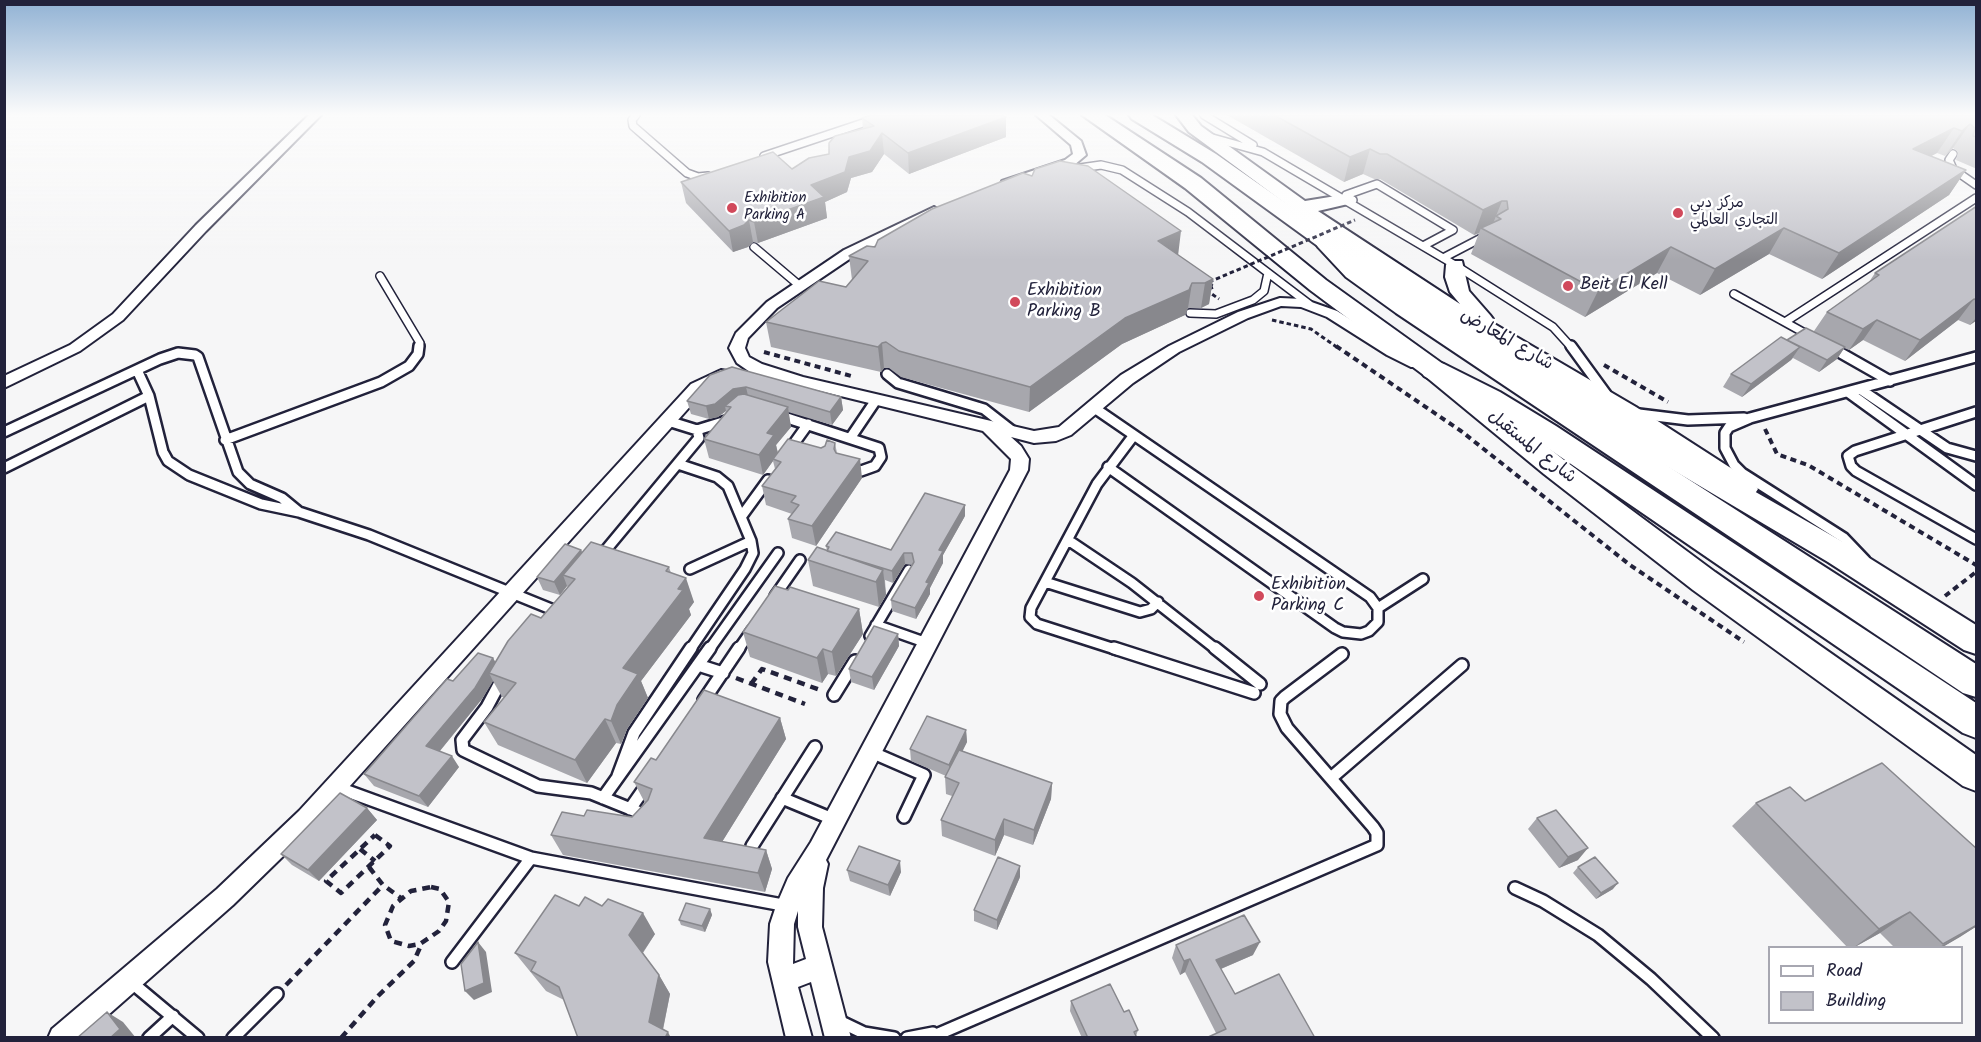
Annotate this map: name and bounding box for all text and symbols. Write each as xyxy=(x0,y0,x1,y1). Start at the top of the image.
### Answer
place label: Exhibition Parking A xyxy=(744,190,806,225)
place label: مركز دبي التجاري العالمي xyxy=(1690,195,1778,230)
marker: Exhibition Parking A xyxy=(725,201,739,215)
marker: مركز دبي التجاري العالمي xyxy=(1671,206,1685,220)
place label: Beit El Kell xyxy=(1580,275,1668,297)
marker: Beit El Kell xyxy=(1561,279,1575,293)
place label: Exhibition Parking B xyxy=(1027,281,1102,324)
marker: Exhibition Parking B xyxy=(1008,295,1022,309)
street label: شارع المعارض xyxy=(1456,306,1556,376)
street label: شارع المستقبل xyxy=(1482,407,1580,489)
place label: Exhibition Parking C xyxy=(1271,575,1346,618)
marker: Exhibition Parking C xyxy=(1252,589,1266,603)
legend xyxy=(1768,946,1963,1024)
text: Road xyxy=(1826,957,1862,986)
text: Building xyxy=(1826,987,1886,1016)

